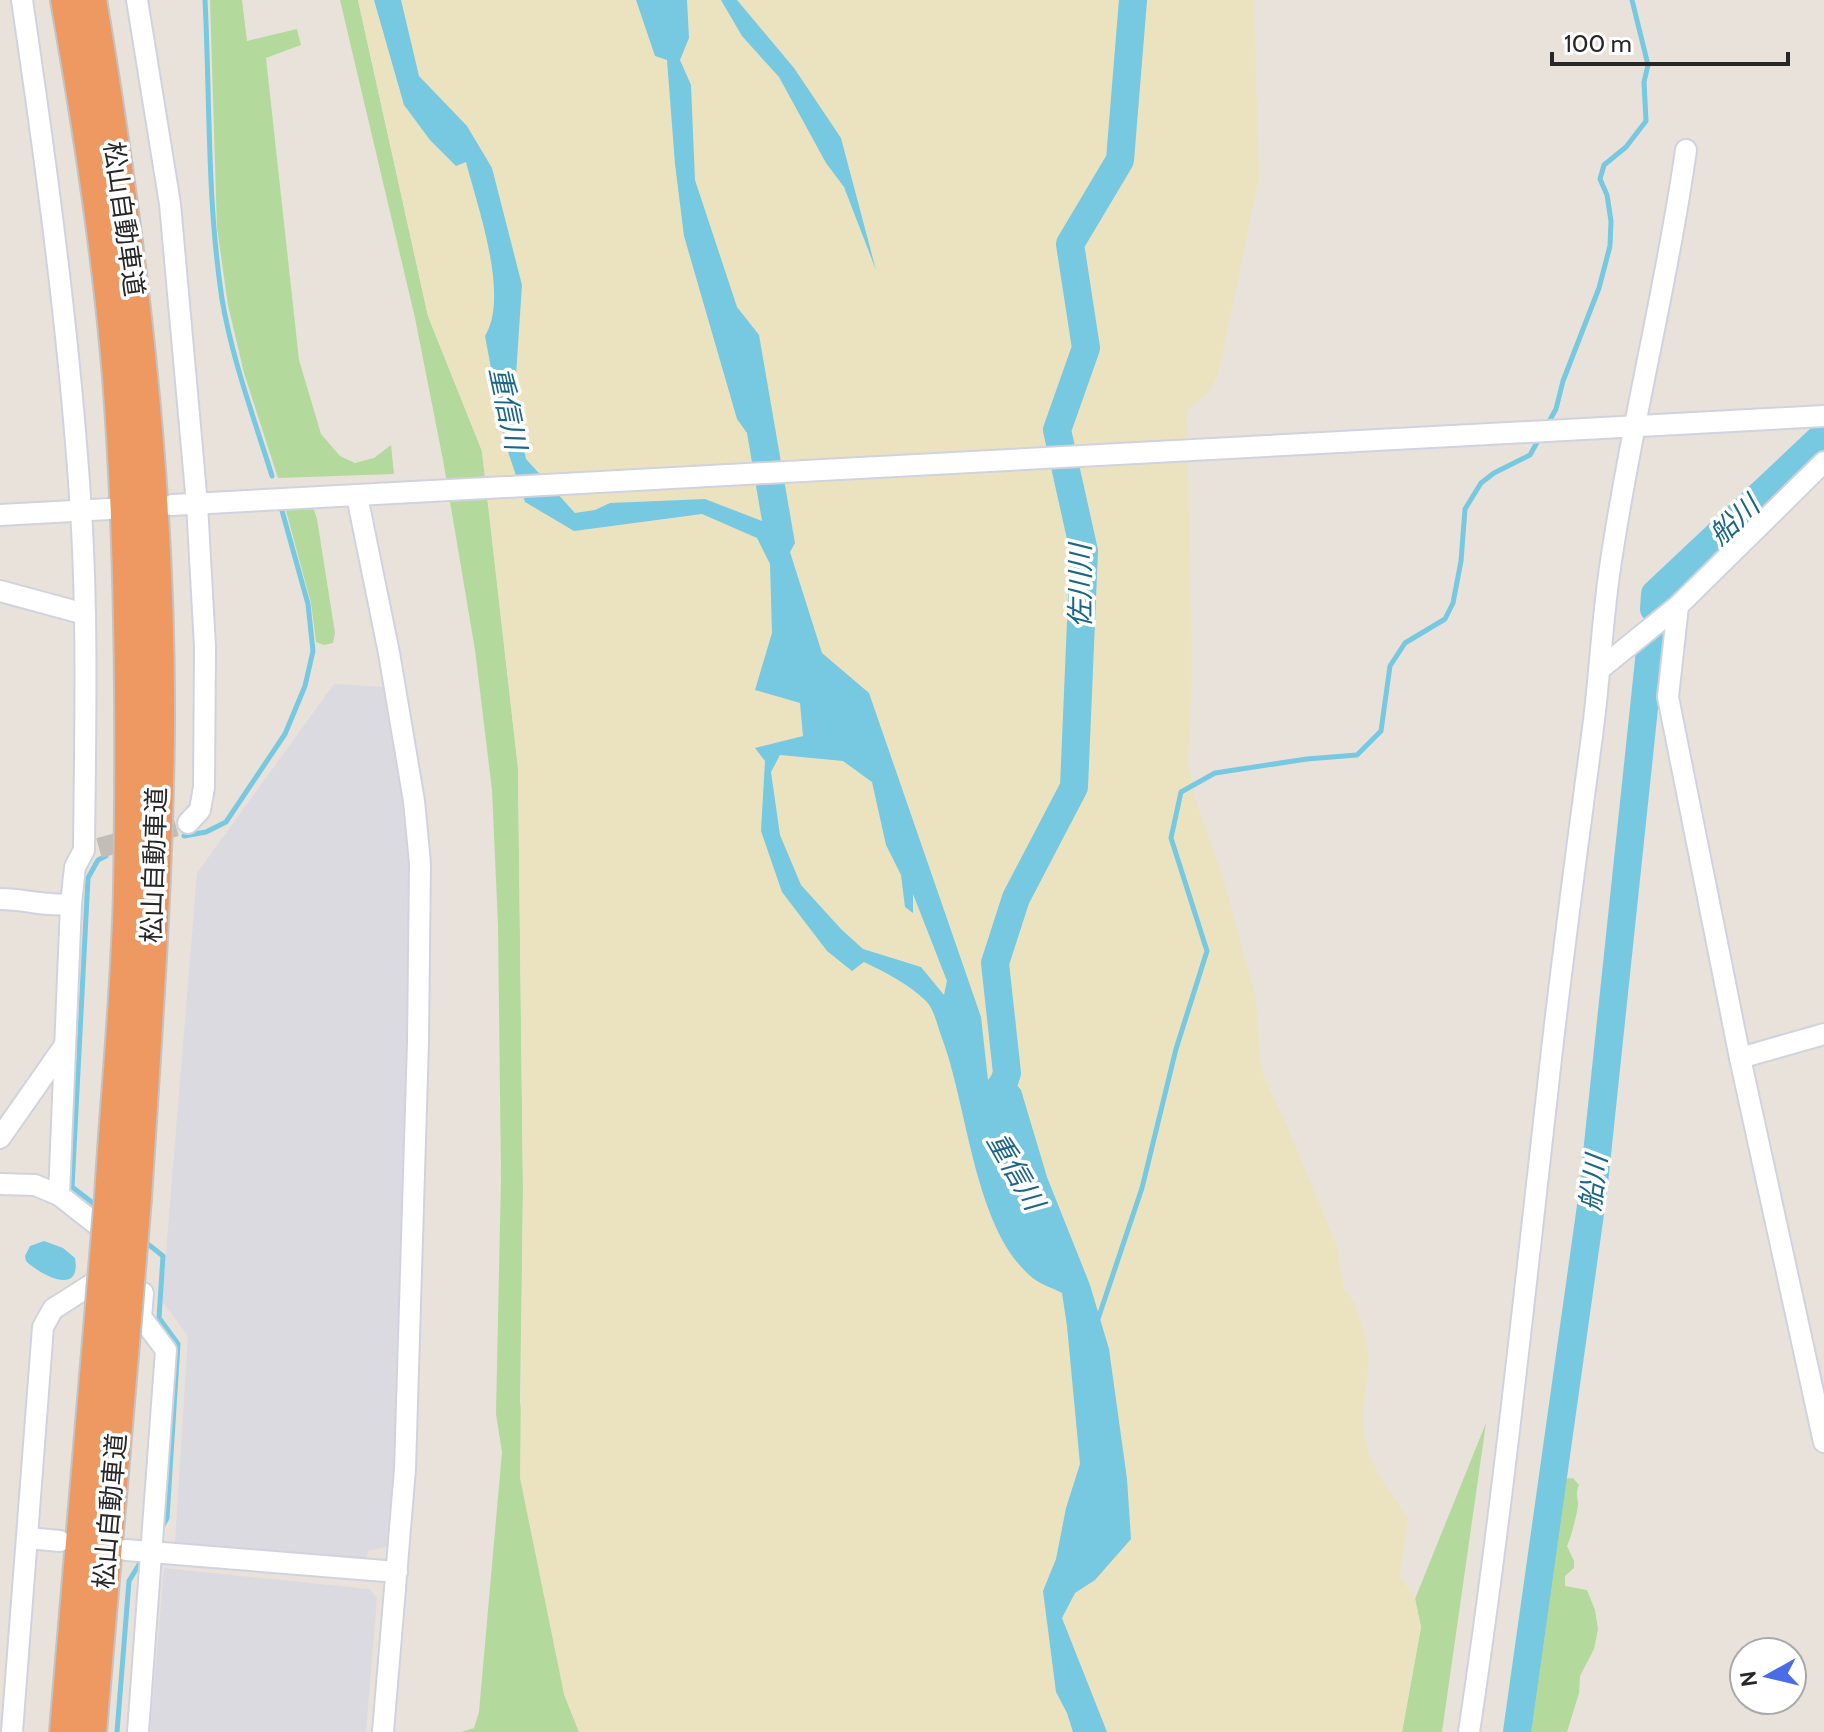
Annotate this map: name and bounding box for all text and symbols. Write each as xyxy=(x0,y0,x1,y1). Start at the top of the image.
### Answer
scale bar xyxy=(1552,16,1788,66)
text: 100 m xyxy=(1564,29,1632,58)
street label: 松山自動車道 xyxy=(97,140,151,298)
water label: 重信川 xyxy=(483,363,534,456)
water label: 船川 xyxy=(1702,486,1768,552)
water label: 佐川川 xyxy=(1063,541,1097,628)
street label: 松山自動車道 xyxy=(135,786,173,944)
water label: 重信川 xyxy=(980,1126,1053,1218)
water label: 船川 xyxy=(1573,1150,1614,1213)
street label: 松山自動車道 xyxy=(87,1432,133,1590)
north arrow xyxy=(1728,1636,1808,1716)
text: N xyxy=(1734,1669,1763,1688)

